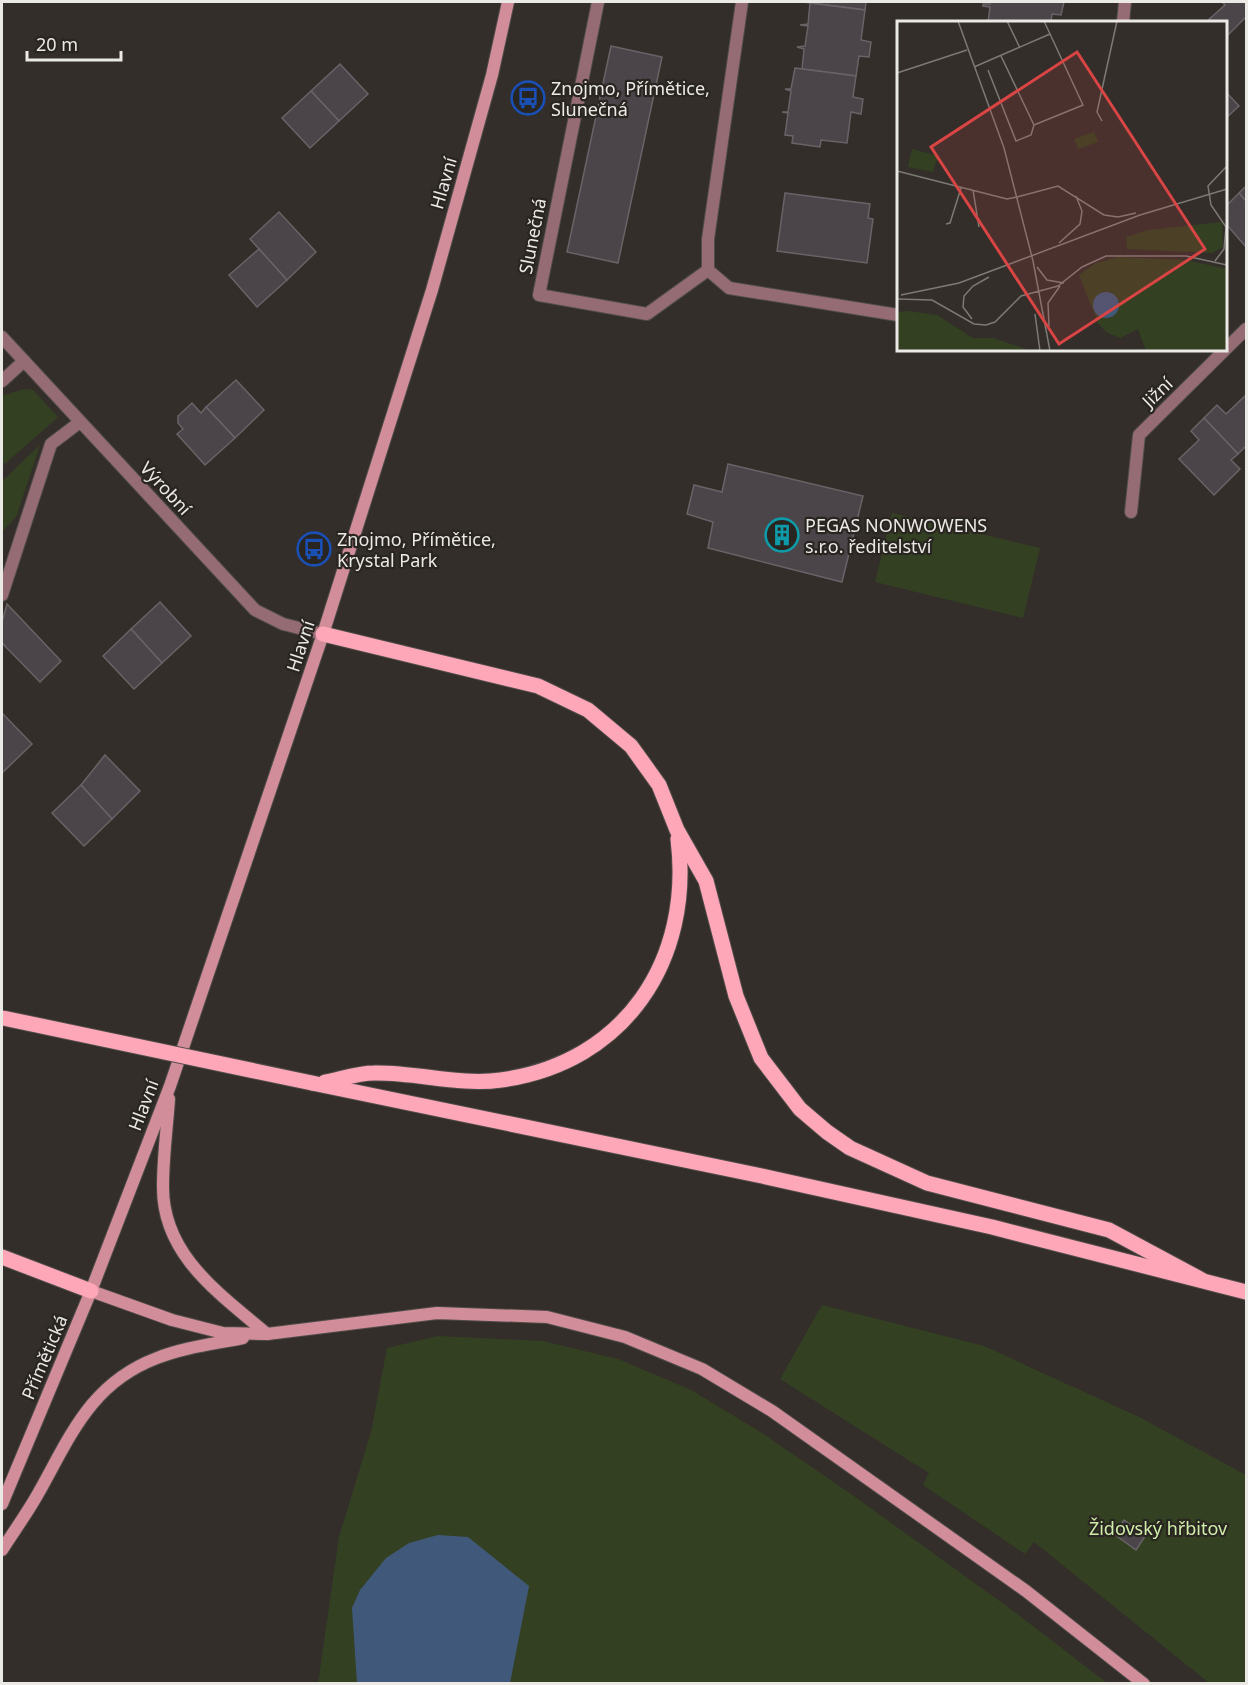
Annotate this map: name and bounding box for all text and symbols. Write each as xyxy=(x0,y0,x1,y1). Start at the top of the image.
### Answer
inset map xyxy=(897,21,1227,351)
scale bar xyxy=(27,24,122,62)
text: 20 m xyxy=(36,32,78,56)
place label: Znojmo, Přímětice, Slunečná xyxy=(551,76,710,121)
bus stop icon: Znojmo, Přímětice, Slunečná xyxy=(510,80,546,116)
street label: Hlavní xyxy=(424,154,462,212)
street label: Slunečná xyxy=(513,196,551,276)
street label: Jižní xyxy=(1135,371,1178,414)
street label: Výrobní xyxy=(135,456,197,520)
place label: PEGAS NONWOWENS s.r.o. ředitelství xyxy=(805,513,987,558)
building icon: PEGAS NONWOWENS s.r.o. ředitelství xyxy=(764,517,800,553)
place label: Znojmo, Přímětice, Krystal Park xyxy=(337,527,496,572)
bus stop icon: Znojmo, Přímětice, Krystal Park xyxy=(296,531,332,567)
street label: Hlavní xyxy=(280,617,320,675)
street label: Hlavní xyxy=(122,1076,164,1134)
street label: Přímětická xyxy=(15,1311,73,1403)
park label: Židovský hřbitov xyxy=(1089,1516,1228,1540)

